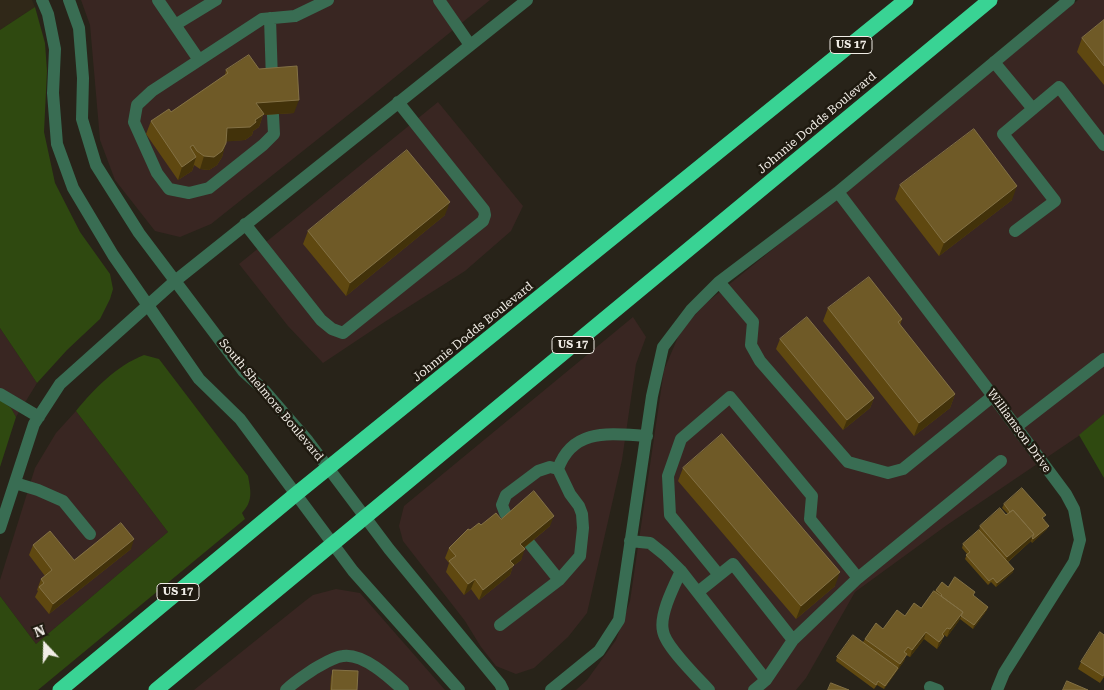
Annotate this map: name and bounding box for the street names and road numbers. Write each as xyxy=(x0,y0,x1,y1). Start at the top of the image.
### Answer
road number: US 17 xyxy=(830,36,872,54)
street label: Johnnie Dodds Boulevard xyxy=(755,69,879,177)
street label: Johnnie Dodds Boulevard xyxy=(410,279,536,385)
street label: South Shelmore Boulevard xyxy=(216,336,326,464)
road number: US 17 xyxy=(552,336,594,354)
street label: Williamson Drive xyxy=(984,386,1054,476)
road number: US 17 xyxy=(157,584,199,600)

